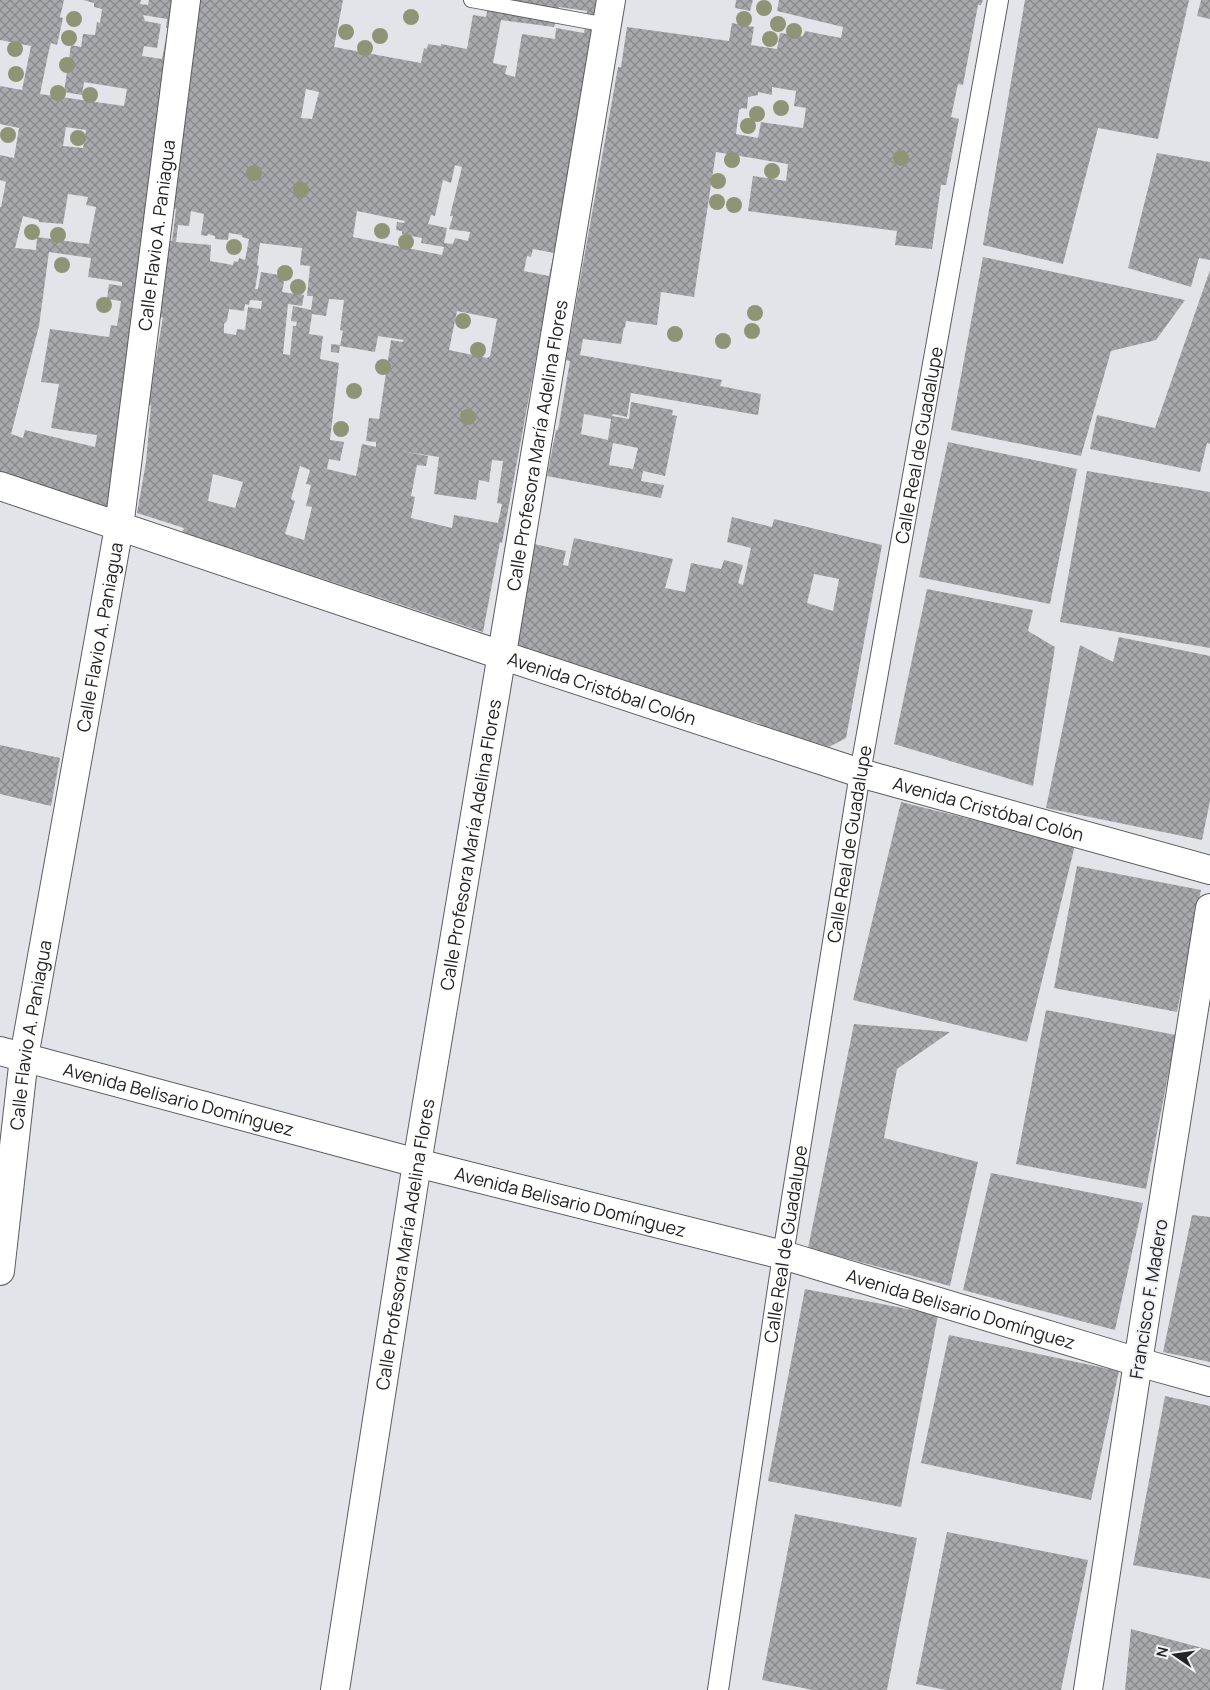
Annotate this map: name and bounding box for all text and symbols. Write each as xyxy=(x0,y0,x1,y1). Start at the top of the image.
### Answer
street label: Calle Flavio A. Paniagua xyxy=(132,138,180,332)
street label: Calle Profesora María Adelina Flores xyxy=(501,298,573,593)
street label: Calle Real de Guadalupe xyxy=(889,345,948,546)
street label: Calle Flavio A. Paniagua xyxy=(71,540,128,734)
street label: Avenida Cristóbal Colón xyxy=(505,646,699,730)
street label: Calle Profesora María Adelina Flores xyxy=(434,697,506,992)
street label: Calle Real de Guadalupe xyxy=(821,743,877,945)
street label: Avenida Cristóbal Colón xyxy=(890,771,1087,847)
street label: Calle Flavio A. Paniagua xyxy=(4,938,57,1131)
street label: Avenida Belisario Domínguez xyxy=(61,1057,297,1141)
street label: Calle Profesora María Adelina Flores xyxy=(370,1097,440,1392)
street label: Calle Real de Guadalupe xyxy=(758,1143,812,1345)
street label: Avenida Belisario Domínguez xyxy=(452,1161,689,1242)
street label: Francisco F. Madero xyxy=(1124,1217,1172,1381)
street label: Avenida Belisario Domínguez xyxy=(844,1263,1078,1354)
north arrow xyxy=(1150,1630,1200,1680)
text: N xyxy=(1151,1645,1172,1659)

